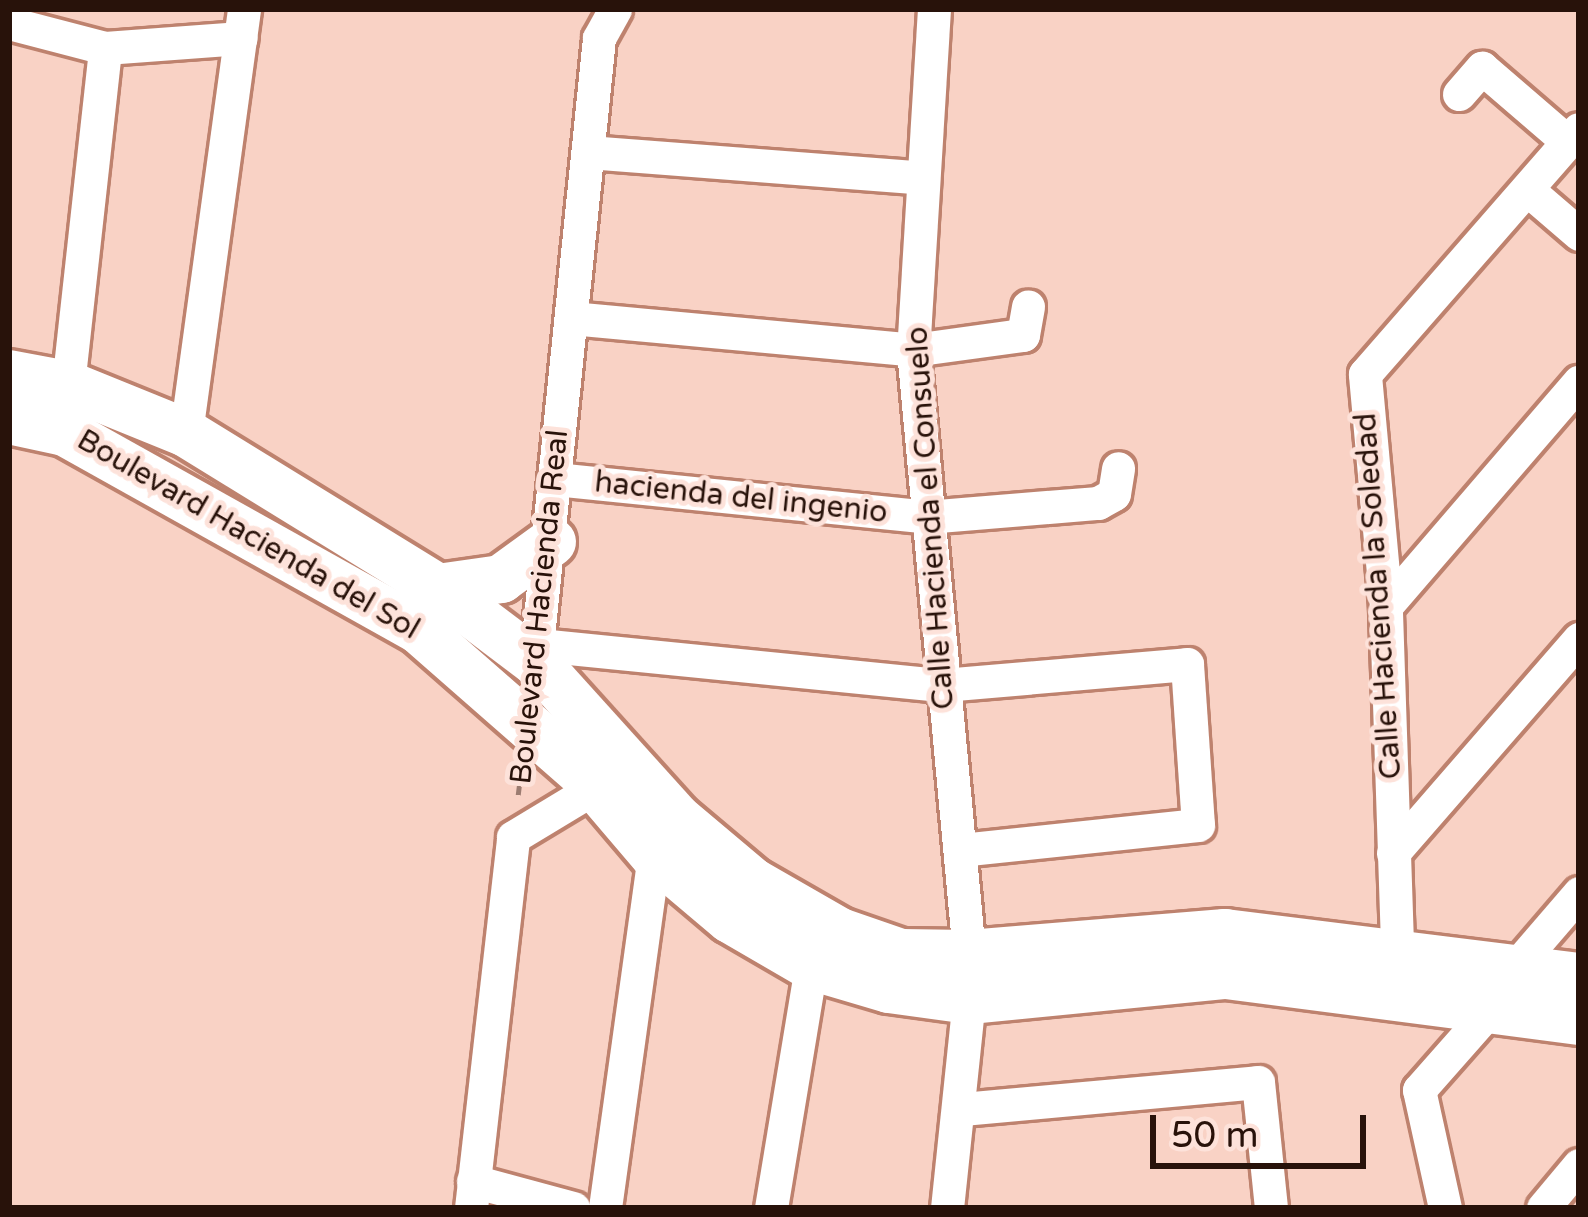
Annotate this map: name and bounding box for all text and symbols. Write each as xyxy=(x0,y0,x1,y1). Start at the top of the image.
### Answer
street label: Calle Hacienda el Consuelo xyxy=(900,325,962,711)
street label: Calle Hacienda la Soledad xyxy=(1348,412,1410,780)
street label: Boulevard Hacienda del Sol xyxy=(71,422,425,648)
street label: Boulevard Hacienda Real xyxy=(503,428,577,786)
street label: hacienda del ingenio xyxy=(593,465,889,531)
scale bar xyxy=(1156,1091,1372,1165)
text: 50 m xyxy=(1171,1114,1259,1157)

